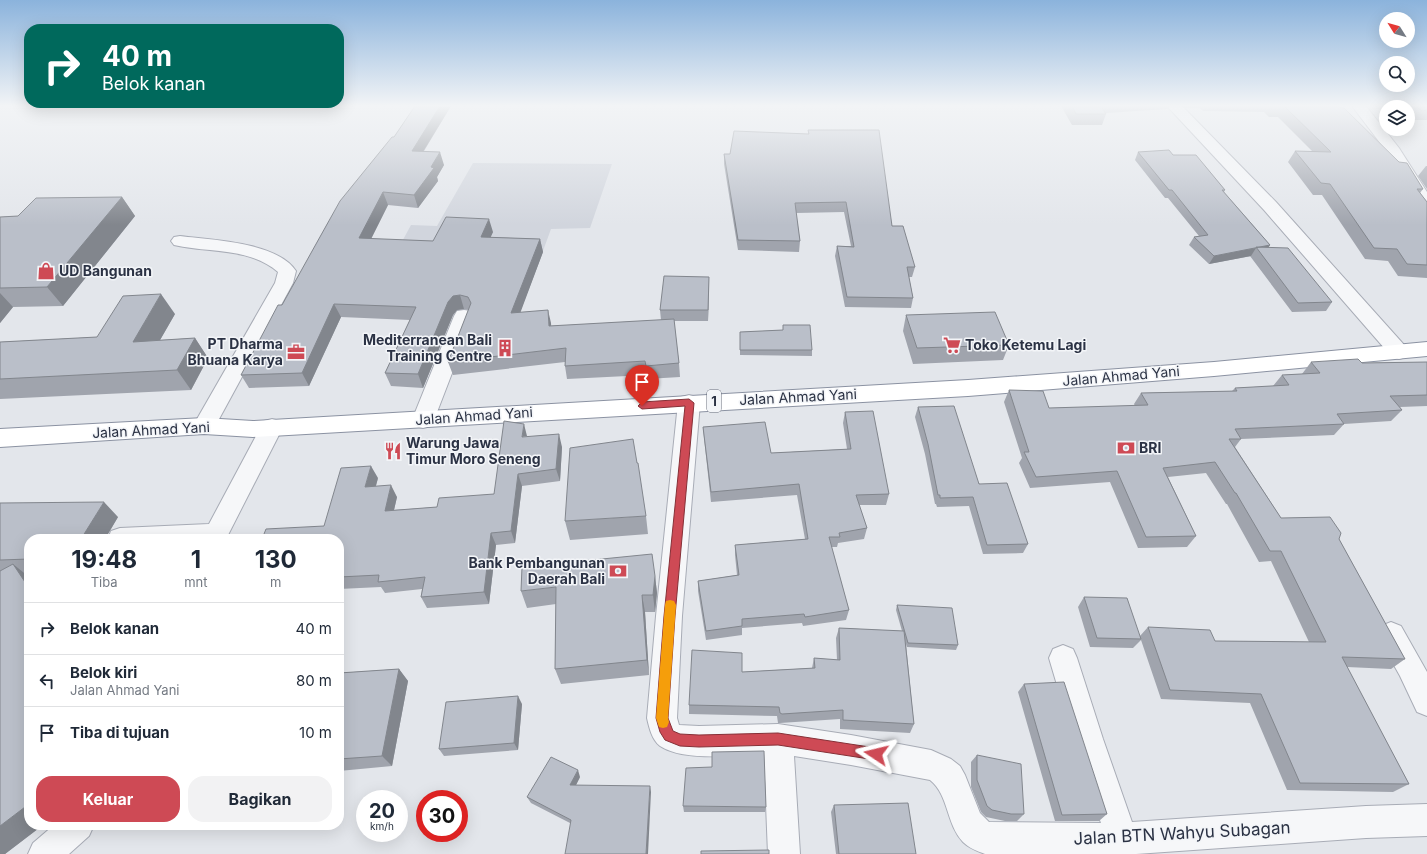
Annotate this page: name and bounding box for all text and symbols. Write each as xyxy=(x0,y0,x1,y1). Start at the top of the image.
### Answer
north arrow xyxy=(1379,12,1415,48)
map controls xyxy=(1379,12,1415,136)
text: 40 m xyxy=(102,39,172,73)
icon: right xyxy=(36,40,88,92)
button: search xyxy=(1379,56,1415,92)
text: Belok kanan xyxy=(102,73,206,94)
button: layers xyxy=(1379,100,1415,136)
shop icon: UD Bangunan xyxy=(36,261,56,281)
place label: UD Bangunan xyxy=(59,262,152,279)
place label: Mediterranean Bali Training Centre xyxy=(363,331,492,364)
place label: PT Dharma Bhuana Karya xyxy=(187,335,283,368)
supermarket icon: Toko Ketemu Lagi xyxy=(942,335,962,355)
place label: Toko Ketemu Lagi xyxy=(965,336,1086,353)
building icon: Mediterranean Bali Training Centre xyxy=(495,338,515,358)
office icon: PT Dharma Bhuana Karya xyxy=(286,342,306,362)
street label: Jalan Ahmad Yani xyxy=(1061,362,1180,389)
pin xyxy=(625,365,659,406)
icon: arrive xyxy=(631,371,653,393)
street label: Jalan Ahmad Yani xyxy=(739,385,857,408)
road number: 1 xyxy=(707,390,721,412)
street label: Jalan Ahmad Yani xyxy=(415,403,533,428)
street label: Jalan Ahmad Yani xyxy=(92,418,210,441)
place label: Warung Jawa Timur Moro Seneng xyxy=(406,434,541,467)
bank icon: BRI xyxy=(1116,438,1136,458)
place label: BRI xyxy=(1139,439,1161,456)
restaurant icon: Warung Jawa Timur Moro Seneng xyxy=(383,441,403,461)
text: 19:48 xyxy=(71,545,137,574)
text: 1 xyxy=(191,545,201,574)
text: 130 xyxy=(255,545,297,574)
place label: Bank Pembangunan Daerah Bali xyxy=(468,554,605,587)
bank icon: Bank Pembangunan Daerah Bali xyxy=(608,561,628,581)
text: Tiba xyxy=(91,574,118,590)
text: mnt xyxy=(184,574,208,590)
text: m xyxy=(270,574,281,590)
icon: right xyxy=(36,618,58,640)
text: Belok kanan xyxy=(70,619,159,638)
text: 40 m xyxy=(295,619,332,638)
text: Belok kiri xyxy=(70,663,137,682)
icon: left xyxy=(36,670,58,692)
text: 80 m xyxy=(296,671,332,690)
text: Jalan Ahmad Yani xyxy=(70,682,180,698)
icon: arrive xyxy=(36,722,58,744)
text: Tiba di tujuan xyxy=(70,723,169,742)
text: 10 m xyxy=(299,723,332,742)
position arrow xyxy=(855,733,897,775)
button: Keluar xyxy=(36,776,180,822)
button: Bagikan xyxy=(188,776,332,822)
speed limit sign: 30 xyxy=(416,790,468,842)
text: 20 xyxy=(369,799,395,823)
street label: Jalan BTN Wahyu Subagan xyxy=(1073,817,1291,849)
text: km/h xyxy=(370,820,394,832)

